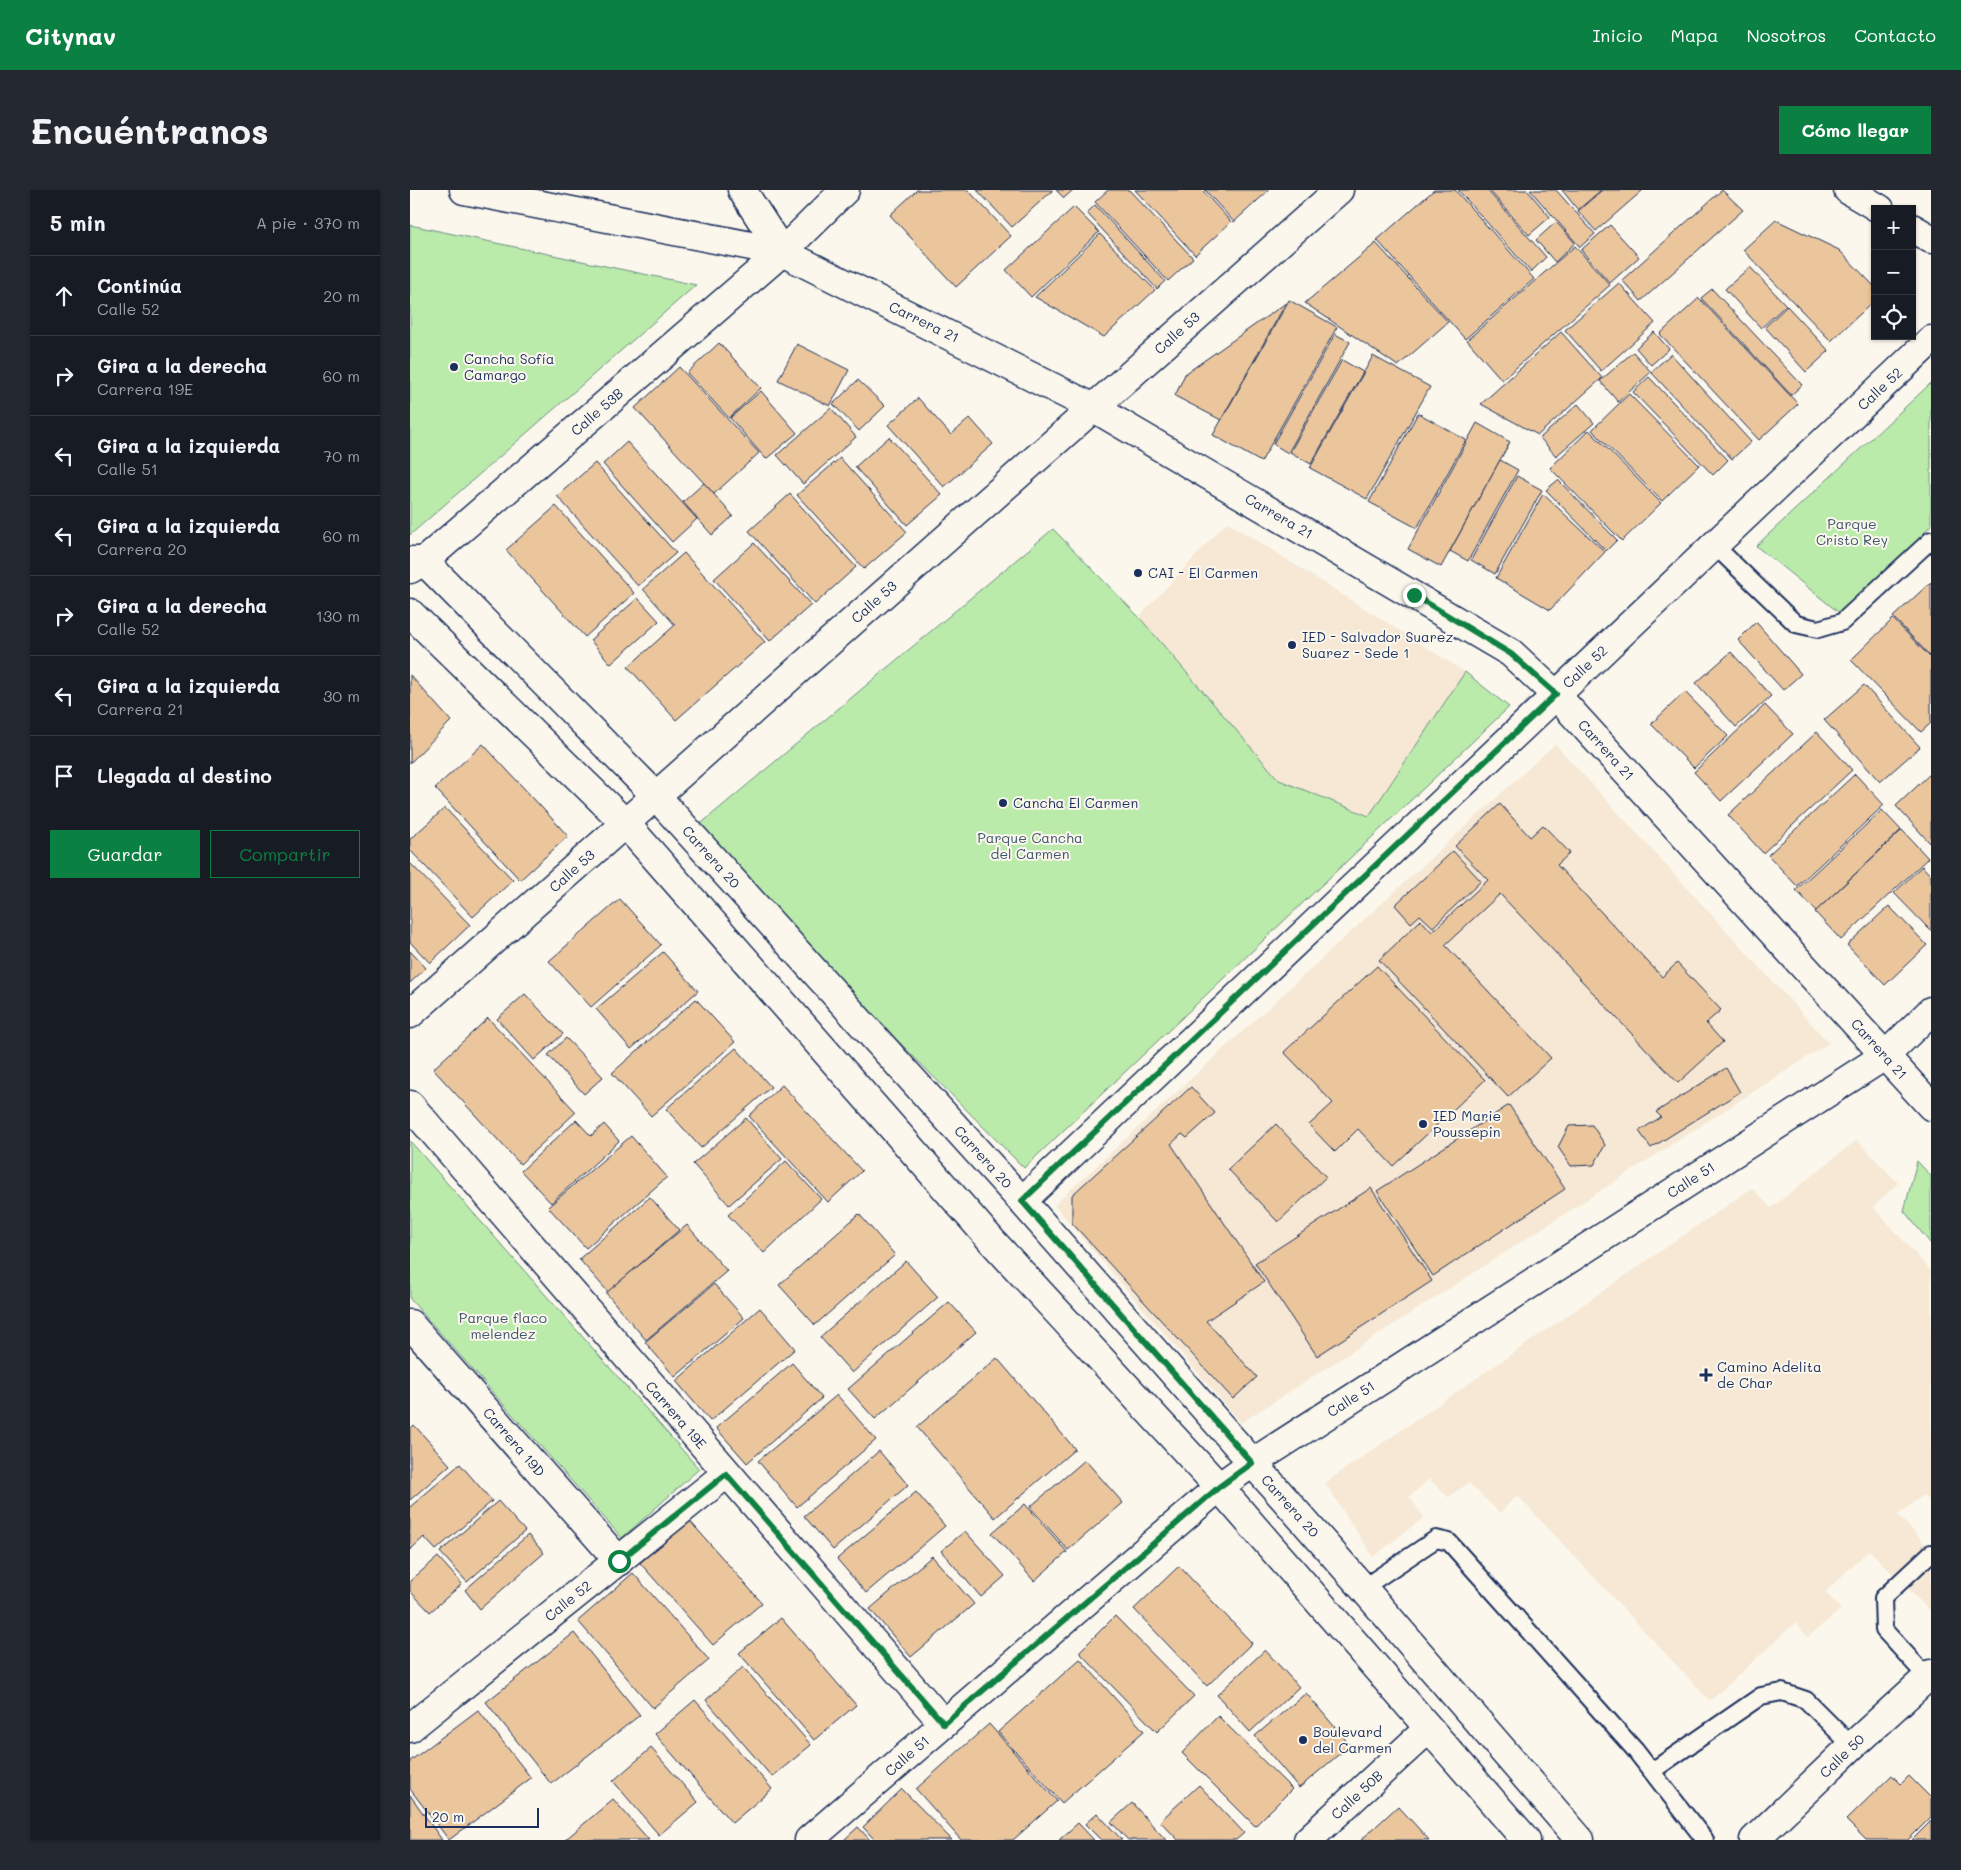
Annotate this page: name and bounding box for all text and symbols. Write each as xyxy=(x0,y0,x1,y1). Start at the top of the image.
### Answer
text: Citynav xyxy=(25,20,116,51)
text: Inicio xyxy=(1592,23,1643,47)
text: Mapa xyxy=(1671,23,1718,47)
text: Nosotros xyxy=(1746,23,1826,47)
text: Contacto xyxy=(1854,23,1936,47)
button: Cómo llegar xyxy=(1779,106,1931,154)
text: Encuéntranos xyxy=(30,107,269,153)
map controls xyxy=(1871,205,1916,340)
button: + xyxy=(1871,205,1916,250)
text: 5 min xyxy=(50,209,106,236)
text: A pie · 370 m xyxy=(256,212,360,233)
button: − xyxy=(1871,250,1916,295)
text: Continúa xyxy=(97,273,182,298)
icon: ahead xyxy=(50,282,78,310)
text: 20 m xyxy=(323,285,360,306)
button: locate xyxy=(1871,295,1916,340)
street label: Carrera 21 xyxy=(886,296,962,347)
text: Calle 52 xyxy=(97,298,160,319)
street label: Calle 53 xyxy=(1150,307,1204,358)
place label: Cancha Sofía Camargo xyxy=(464,349,555,384)
text: Gira a la derecha xyxy=(97,353,267,378)
marker: Cancha Sofía Camargo xyxy=(448,361,460,373)
icon: right xyxy=(50,362,78,390)
street label: Calle 52 xyxy=(1853,363,1906,414)
text: 60 m xyxy=(323,365,360,386)
text: Carrera 19E xyxy=(97,378,193,399)
street label: Calle 53B xyxy=(566,383,627,440)
text: Gira a la izquierda xyxy=(97,433,280,458)
icon: left xyxy=(50,442,78,470)
text: 70 m xyxy=(323,445,360,466)
text: Calle 51 xyxy=(97,458,158,479)
street label: Carrera 21 xyxy=(1242,488,1317,543)
text: Gira a la izquierda xyxy=(97,513,280,538)
park label: Parque Cristo Rey xyxy=(1816,514,1888,549)
icon: left xyxy=(50,522,78,550)
text: 60 m xyxy=(323,525,360,546)
text: Carrera 20 xyxy=(97,538,186,559)
place label: CAI - El Carmen xyxy=(1148,563,1258,582)
marker: CAI - El Carmen xyxy=(1132,567,1144,579)
street label: Calle 53 xyxy=(847,576,901,627)
route end xyxy=(1403,584,1426,607)
text: Gira a la derecha xyxy=(97,593,267,618)
icon: right xyxy=(50,602,78,630)
text: 130 m xyxy=(316,605,360,626)
text: Calle 52 xyxy=(97,618,160,639)
place label: IED - Salvador Suarez Suarez - Sede 1 xyxy=(1302,627,1454,662)
marker: IED - Salvador Suarez Suarez - Sede 1 xyxy=(1286,639,1298,651)
street label: Calle 52 xyxy=(1558,641,1611,692)
text: Gira a la izquierda xyxy=(97,673,280,698)
icon: left xyxy=(50,682,78,710)
text: 30 m xyxy=(323,685,360,706)
text: Carrera 21 xyxy=(97,698,184,719)
street label: Carrera 21 xyxy=(1574,715,1639,784)
icon: arrive xyxy=(50,762,78,790)
text: Llegada al destino xyxy=(97,763,272,788)
place label: Cancha El Carmen xyxy=(1013,793,1138,812)
marker: Cancha El Carmen xyxy=(997,797,1009,809)
street label: Carrera 20 xyxy=(678,821,745,892)
park label: Parque Cancha del Carmen xyxy=(977,828,1083,863)
button: Guardar xyxy=(50,830,200,878)
button: Compartir xyxy=(210,830,360,878)
street label: Calle 53 xyxy=(545,845,599,896)
street label: Carrera 21 xyxy=(1847,1014,1912,1083)
place label: IED Marie Poussepin xyxy=(1433,1106,1501,1141)
marker: IED Marie Poussepin xyxy=(1417,1118,1429,1130)
street label: Carrera 20 xyxy=(950,1121,1017,1192)
street label: Calle 51 xyxy=(1663,1157,1718,1202)
park label: Parque flaco melendez xyxy=(459,1308,547,1343)
place label: Camino Adelita de Char xyxy=(1717,1357,1822,1392)
marker: Camino Adelita de Char xyxy=(1699,1368,1713,1382)
street label: Calle 51 xyxy=(1323,1376,1378,1421)
street label: Carrera 19E xyxy=(642,1377,711,1453)
street label: Carrera 19D xyxy=(479,1403,550,1480)
street label: Carrera 20 xyxy=(1257,1470,1324,1541)
route start xyxy=(608,1550,631,1573)
street label: Calle 52 xyxy=(540,1576,595,1625)
place label: Boulevard del Carmen xyxy=(1313,1722,1392,1757)
street label: Calle 50 xyxy=(1815,1729,1869,1782)
street label: Calle 51 xyxy=(880,1731,933,1780)
marker: Boulevard del Carmen xyxy=(1297,1734,1309,1746)
street label: Calle 50B xyxy=(1327,1766,1387,1824)
scale bar xyxy=(425,1805,539,1828)
text: 20 m xyxy=(432,1807,464,1826)

